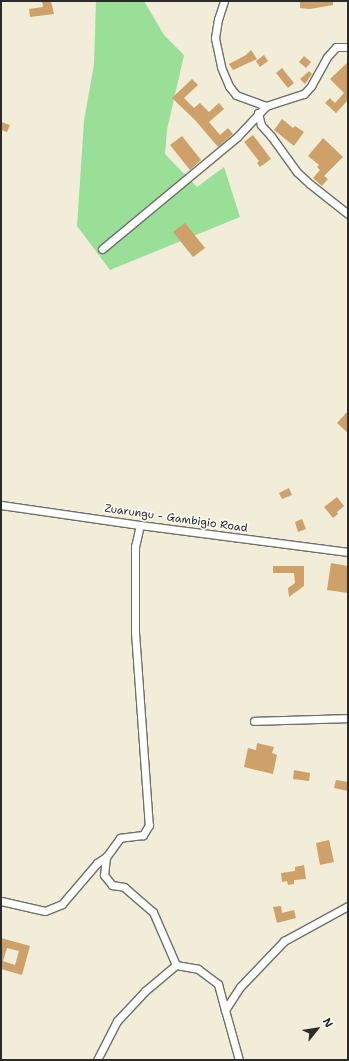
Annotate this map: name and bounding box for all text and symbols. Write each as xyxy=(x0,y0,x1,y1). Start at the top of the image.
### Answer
street label: Zuarungu - Gambigio Road xyxy=(104,502,248,536)
north arrow xyxy=(297,1009,337,1049)
text: N xyxy=(319,1015,337,1030)

